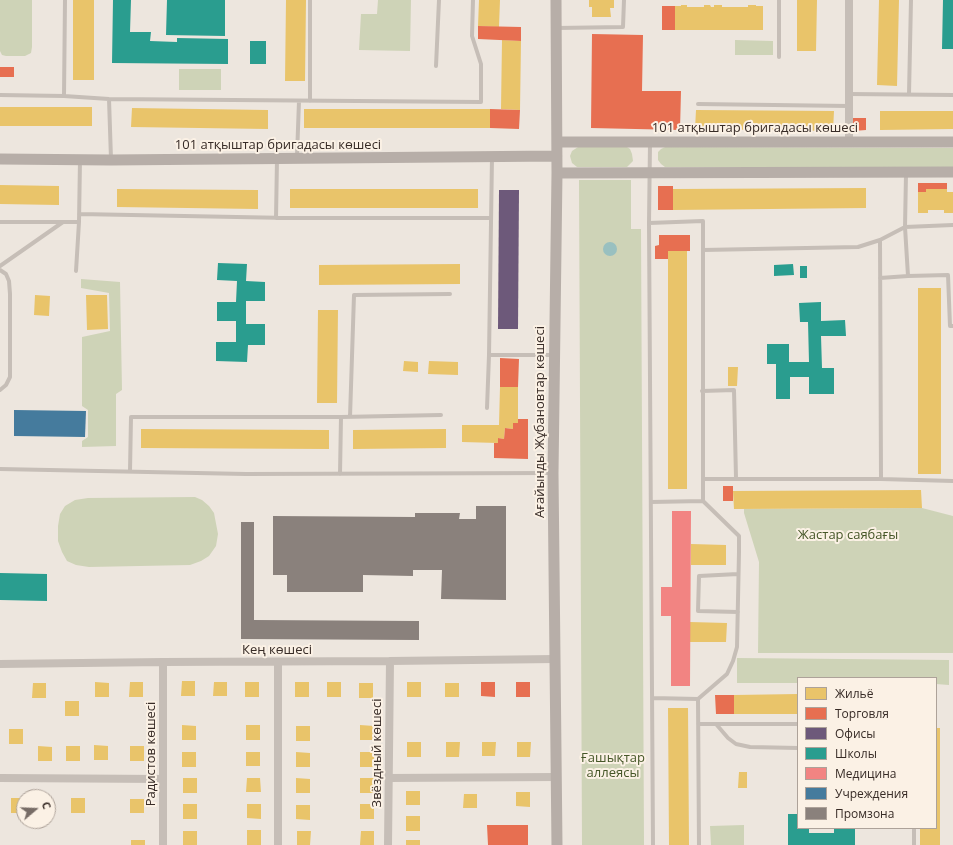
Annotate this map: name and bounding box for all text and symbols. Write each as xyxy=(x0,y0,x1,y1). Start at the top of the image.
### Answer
street label: 101 атқыштар бригадасы көшесі xyxy=(652,120,858,136)
street label: 101 атқыштар бригадасы көшесі xyxy=(175,137,381,153)
street label: Ағайынды Жұбановтар көшесі xyxy=(532,326,548,518)
park label: Жастар саябағы xyxy=(798,527,898,543)
street label: Кең көшесі xyxy=(242,642,312,658)
legend xyxy=(797,677,937,829)
text: Жильё xyxy=(835,685,873,702)
street label: Звёздный көшесі xyxy=(369,699,385,807)
street label: Радистов көшесі xyxy=(143,702,159,806)
text: Торговля xyxy=(835,705,889,722)
text: Офисы xyxy=(835,725,876,742)
text: Школы xyxy=(835,745,877,762)
park label: Ғашықтар аллеясы xyxy=(581,750,645,781)
text: Медицина xyxy=(835,765,896,782)
text: Учреждения xyxy=(835,785,908,802)
north arrow xyxy=(16,789,56,829)
text: С xyxy=(39,799,55,811)
text: Промзона xyxy=(835,805,894,822)

